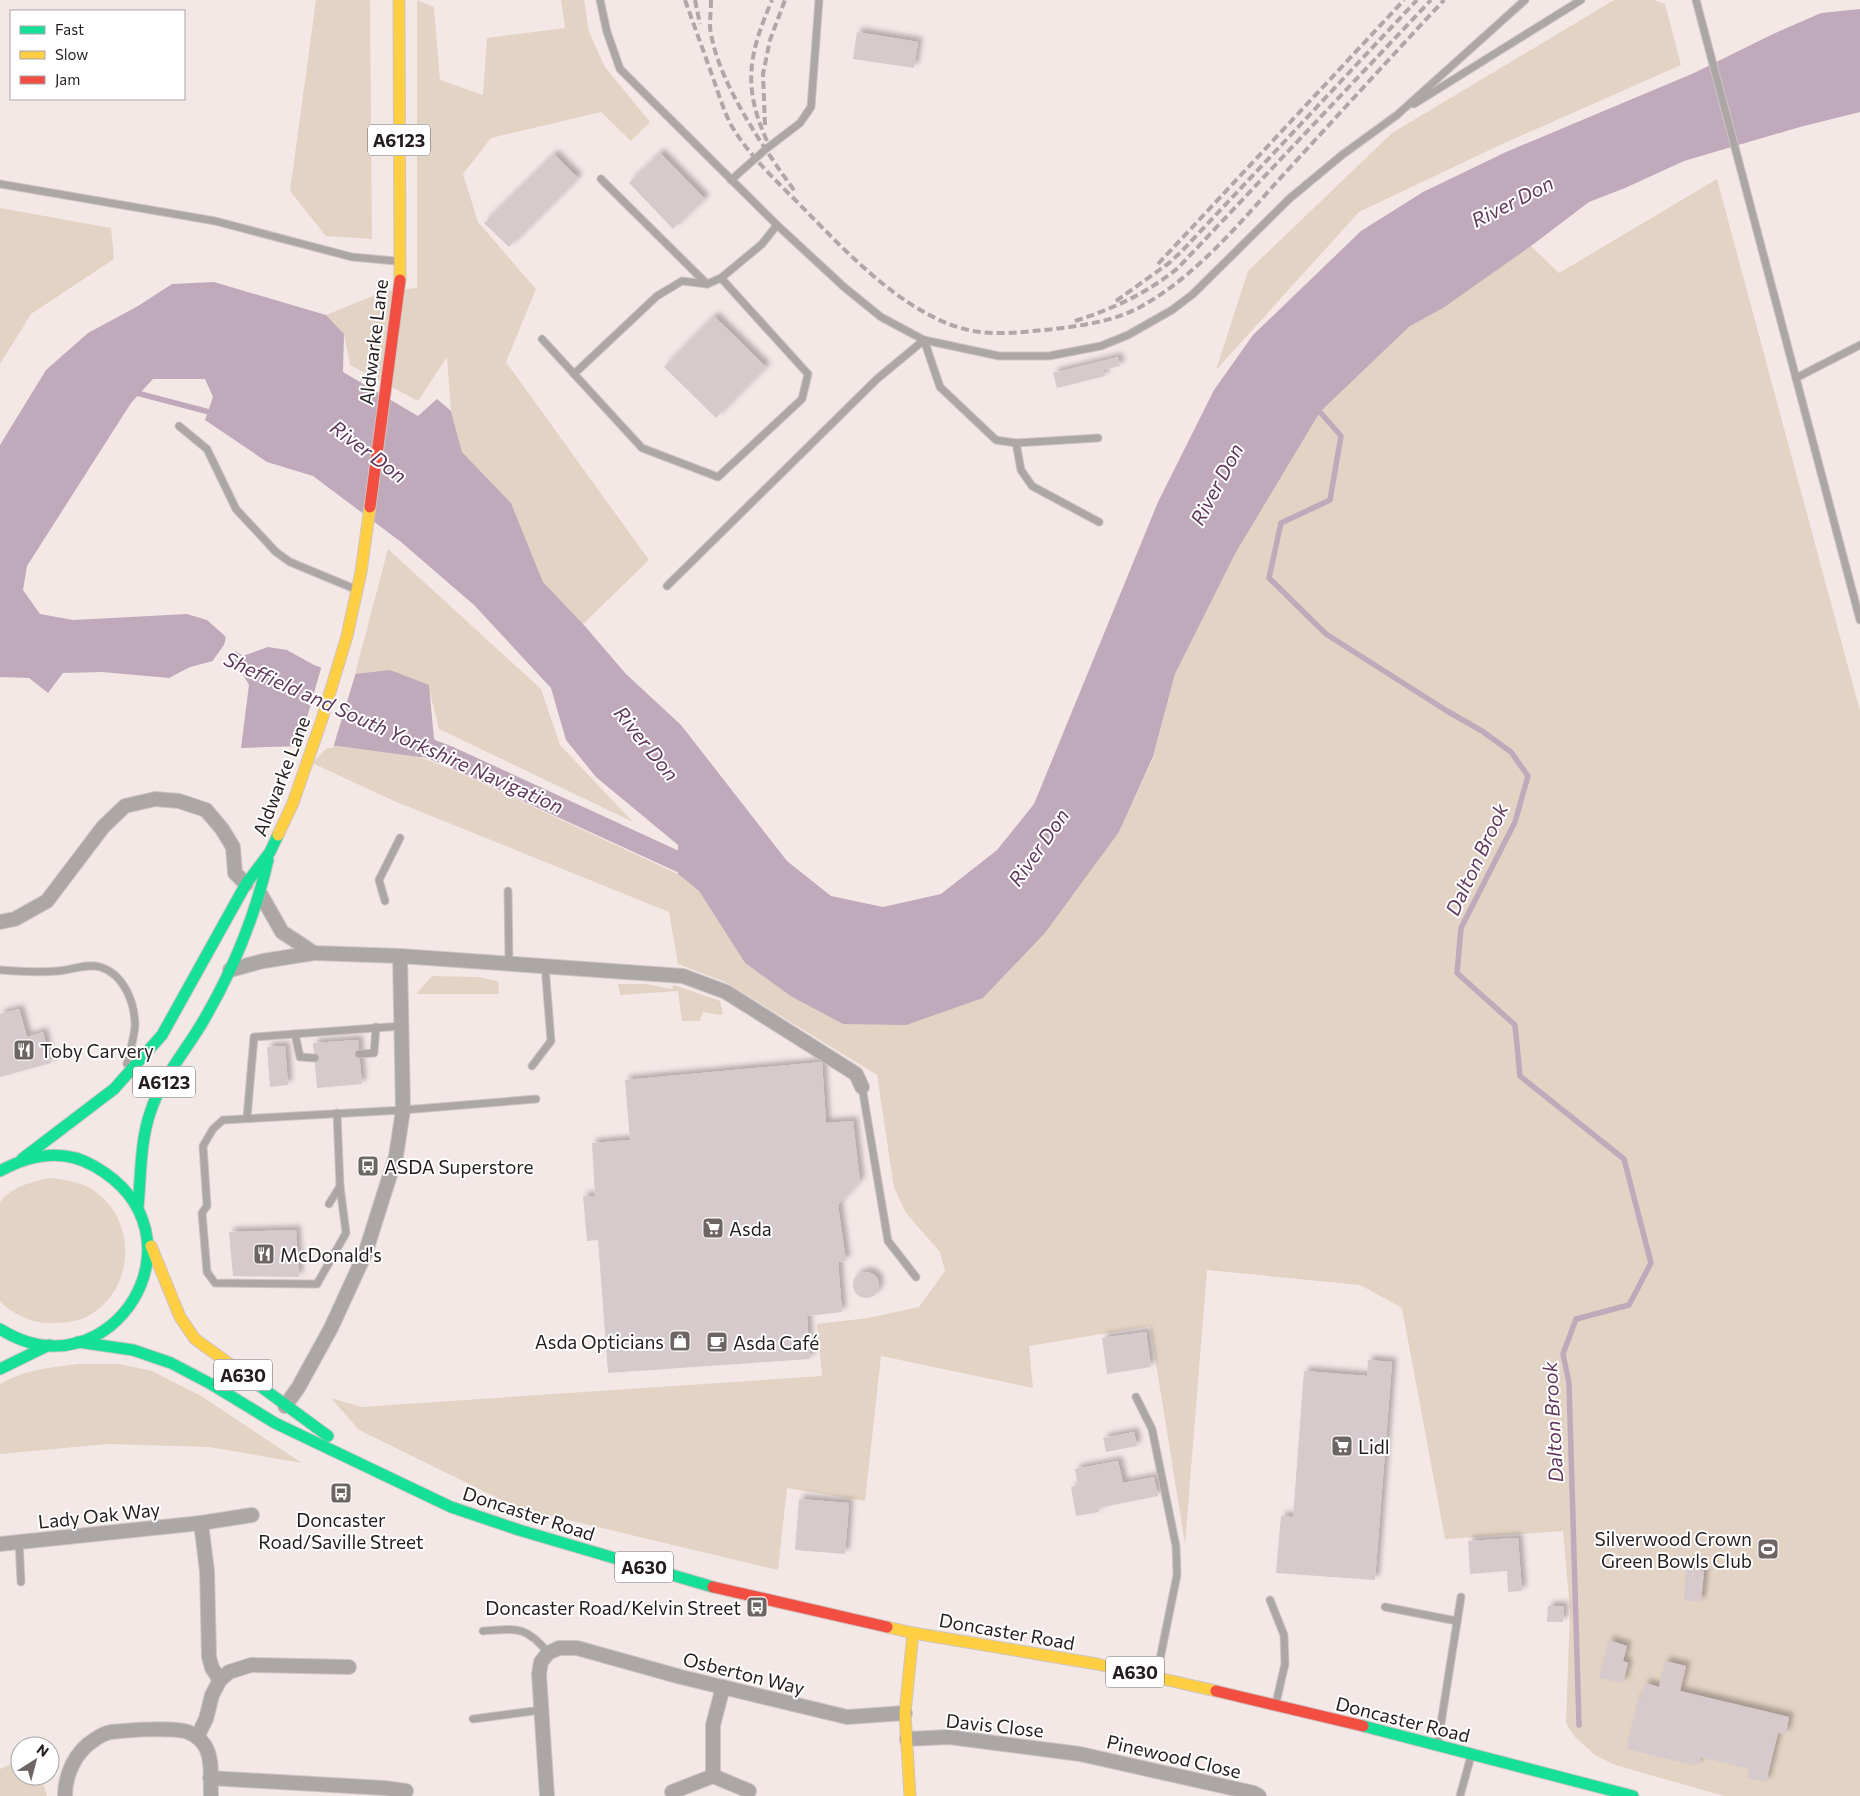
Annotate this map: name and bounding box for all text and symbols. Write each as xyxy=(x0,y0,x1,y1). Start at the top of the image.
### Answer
legend xyxy=(10,10,185,100)
text: Fast xyxy=(55,20,84,38)
text: Slow xyxy=(55,45,88,63)
text: Jam xyxy=(55,70,80,88)
road number: A6123 xyxy=(368,124,430,156)
water label: River Don xyxy=(1467,170,1557,232)
street label: Aldwarke Lane xyxy=(354,278,392,406)
water label: River Don xyxy=(326,415,412,487)
water label: River Don xyxy=(1184,439,1248,529)
water label: Sheffield and South Yorkshire Navigation xyxy=(221,646,567,818)
water label: River Don xyxy=(610,701,684,785)
street label: Aldwarke Lane xyxy=(248,713,314,839)
water label: Dalton Brook xyxy=(1440,798,1513,919)
water label: River Don xyxy=(1003,804,1073,890)
restaurant icon: Toby Carvery xyxy=(12,1038,36,1062)
place label: Toby Carvery xyxy=(40,1039,154,1062)
road number: A6123 xyxy=(133,1066,195,1098)
bus stop icon: ASDA Superstore xyxy=(356,1154,380,1178)
place label: ASDA Superstore xyxy=(384,1155,534,1178)
supermarket icon: Asda xyxy=(701,1216,725,1240)
place label: Asda xyxy=(729,1217,772,1240)
restaurant icon: McDonald's xyxy=(252,1242,276,1266)
place label: McDonald's xyxy=(280,1243,382,1266)
shop icon: Asda Opticians xyxy=(668,1329,692,1353)
place label: Asda Opticians xyxy=(535,1330,664,1353)
cafe icon: Asda Café xyxy=(705,1330,729,1354)
place label: Asda Café xyxy=(733,1331,819,1354)
road number: A630 xyxy=(214,1360,272,1390)
water label: Dalton Brook xyxy=(1537,1360,1567,1483)
supermarket icon: Lidl xyxy=(1330,1434,1354,1458)
place label: Lidl xyxy=(1358,1435,1390,1458)
bus stop icon: Doncaster Road/Saville Street xyxy=(329,1481,353,1505)
street label: Doncaster Road xyxy=(460,1481,598,1545)
street label: Lady Oak Way xyxy=(37,1497,161,1533)
place label: Doncaster Road/Saville Street xyxy=(258,1508,424,1553)
place label: Silverwood Crown Green Bowls Club xyxy=(1595,1527,1752,1572)
sports icon: Silverwood Crown Green Bowls Club xyxy=(1756,1537,1780,1561)
road number: A630 xyxy=(615,1551,673,1582)
bus stop icon: Doncaster Road/Kelvin Street xyxy=(745,1595,769,1619)
place label: Doncaster Road/Kelvin Street xyxy=(485,1596,741,1619)
street label: Doncaster Road xyxy=(937,1608,1077,1654)
street label: Osberton Way xyxy=(681,1647,807,1699)
road number: A630 xyxy=(1106,1656,1164,1688)
street label: Doncaster Road xyxy=(1334,1691,1472,1747)
street label: Davis Close xyxy=(945,1708,1045,1742)
street label: Pinewood Close xyxy=(1105,1729,1243,1783)
north arrow xyxy=(10,1736,60,1786)
text: N xyxy=(34,1740,52,1760)

